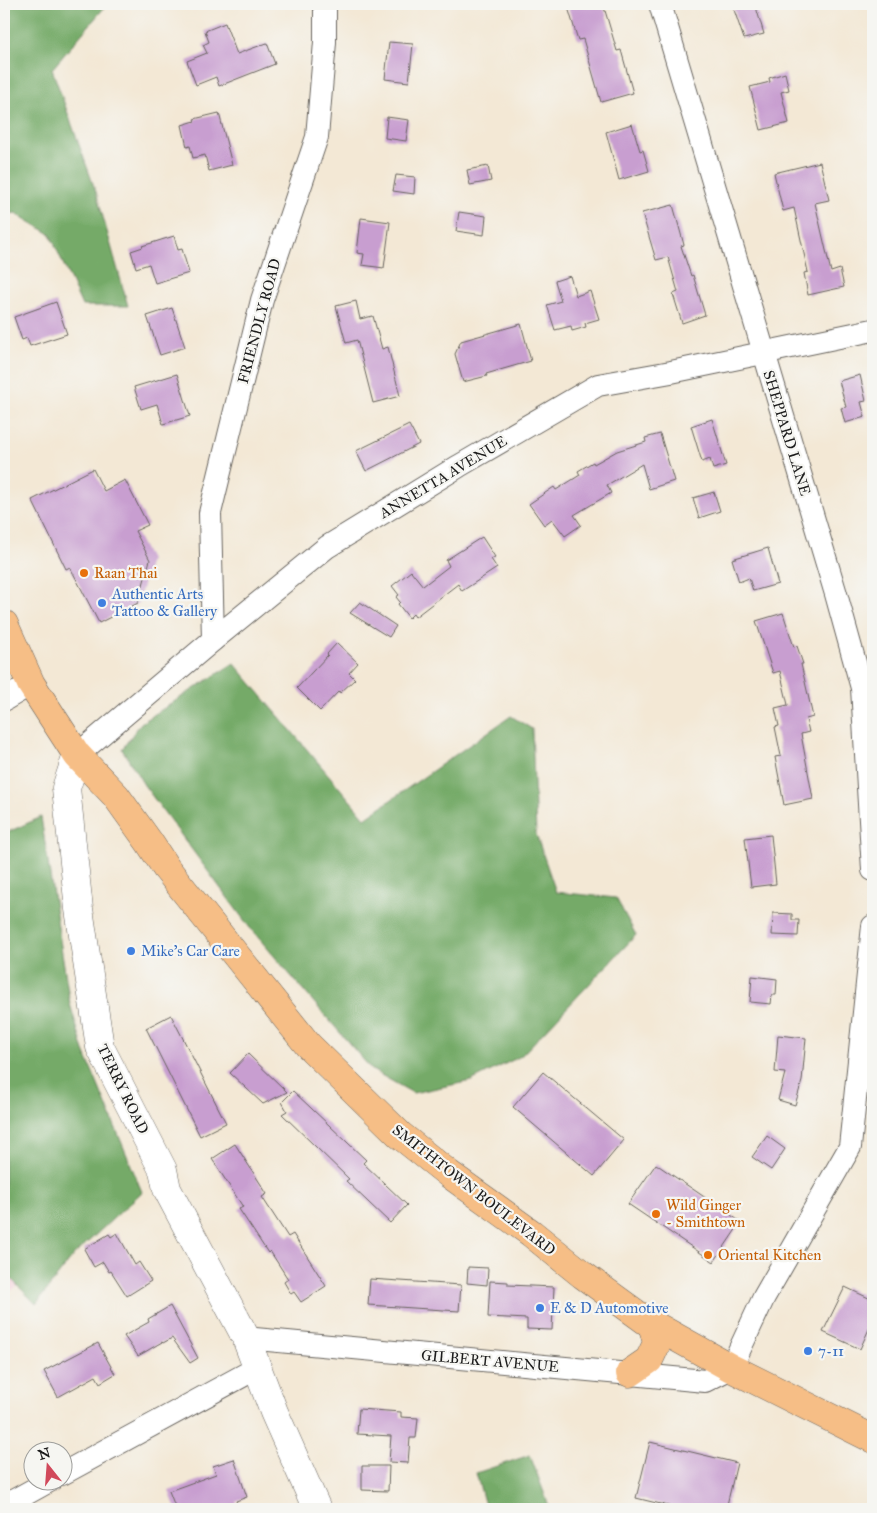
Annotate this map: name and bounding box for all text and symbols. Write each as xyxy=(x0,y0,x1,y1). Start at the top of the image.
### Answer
street label: FRIENDLY ROAD xyxy=(234,256,284,386)
street label: SHEPPARD LANE xyxy=(759,368,815,498)
street label: ANNETTA AVENUE xyxy=(375,432,510,523)
place label: Raan Thai xyxy=(94,564,158,582)
marker: Raan Thai xyxy=(78,567,90,579)
place label: Authentic Arts Tattoo & Gallery xyxy=(111,585,218,620)
marker: Authentic Arts Tattoo & Gallery xyxy=(96,597,108,609)
place label: Mike's Car Care xyxy=(141,942,240,960)
marker: Mike's Car Care xyxy=(125,945,137,957)
street label: TERRY ROAD xyxy=(93,1041,153,1137)
street label: SMITHTOWN BOULEVARD xyxy=(389,1121,559,1259)
place label: Wild Ginger - Smithtown xyxy=(666,1196,745,1231)
marker: Wild Ginger - Smithtown xyxy=(650,1208,662,1220)
place label: Oriental Kitchen xyxy=(718,1246,821,1264)
marker: Oriental Kitchen xyxy=(702,1249,714,1261)
place label: E & D Automotive xyxy=(550,1299,669,1317)
marker: E & D Automotive xyxy=(534,1302,546,1314)
place label: 7-11 xyxy=(818,1342,844,1360)
marker: 7-11 xyxy=(802,1345,814,1357)
street label: GILBERT AVENUE xyxy=(420,1346,560,1376)
north arrow xyxy=(22,1440,72,1490)
text: N xyxy=(36,1444,53,1464)

